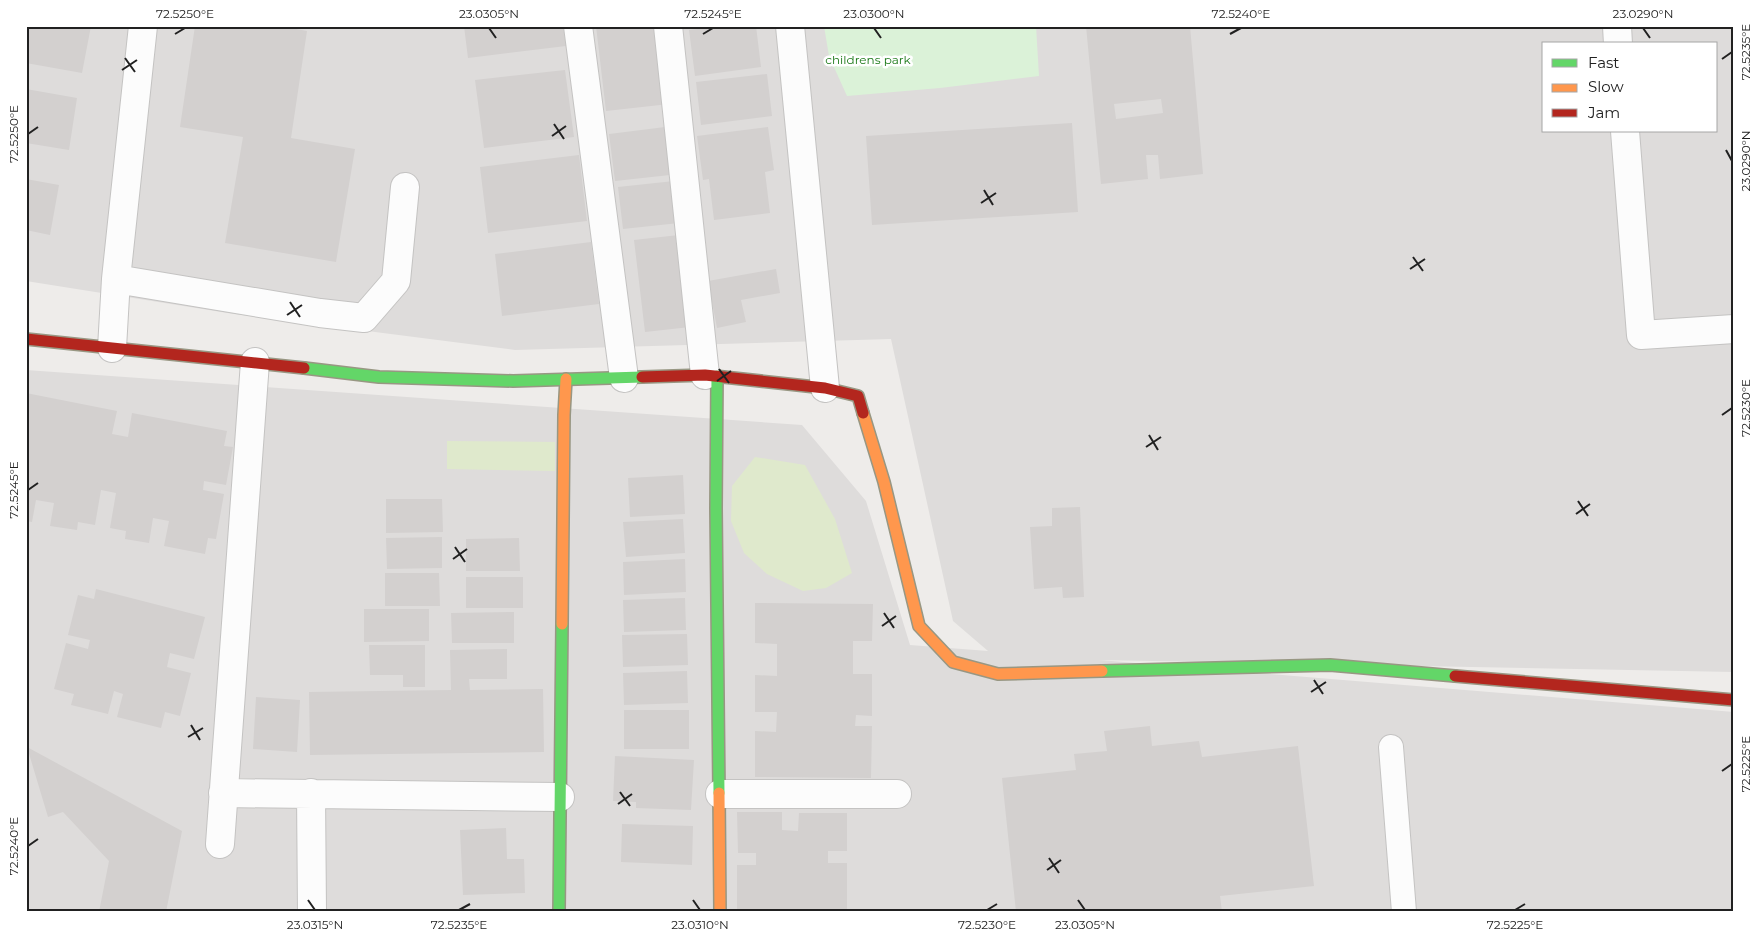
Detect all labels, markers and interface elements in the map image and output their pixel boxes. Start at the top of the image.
text: 72.5250°E [156,6,214,21]
text: 23.0305°N [459,6,519,21]
text: 72.5245°E [684,6,742,21]
text: 23.0300°N [843,6,905,21]
text: 72.5240°E [1212,6,1270,21]
text: 23.0290°N [1613,6,1673,21]
text: 72.5235°E [1738,24,1753,80]
legend [1542,42,1718,132]
park label: childrens park [825,52,912,67]
text: Fast [1588,53,1619,72]
text: Slow [1588,77,1624,96]
text: Jam [1587,103,1620,122]
text: 72.5250°E [6,105,21,163]
text: 23.0290°N [1738,131,1753,191]
text: 72.5230°E [1738,379,1753,437]
text: 72.5245°E [6,461,21,519]
text: 72.5225°E [1738,736,1753,792]
text: 72.5240°E [6,817,21,875]
text: 23.0315°N [287,917,343,932]
text: 72.5235°E [431,917,487,932]
text: 23.0310°N [671,917,729,932]
text: 72.5230°E [958,917,1016,932]
text: 23.0305°N [1055,917,1115,932]
text: 72.5225°E [1487,917,1543,932]

